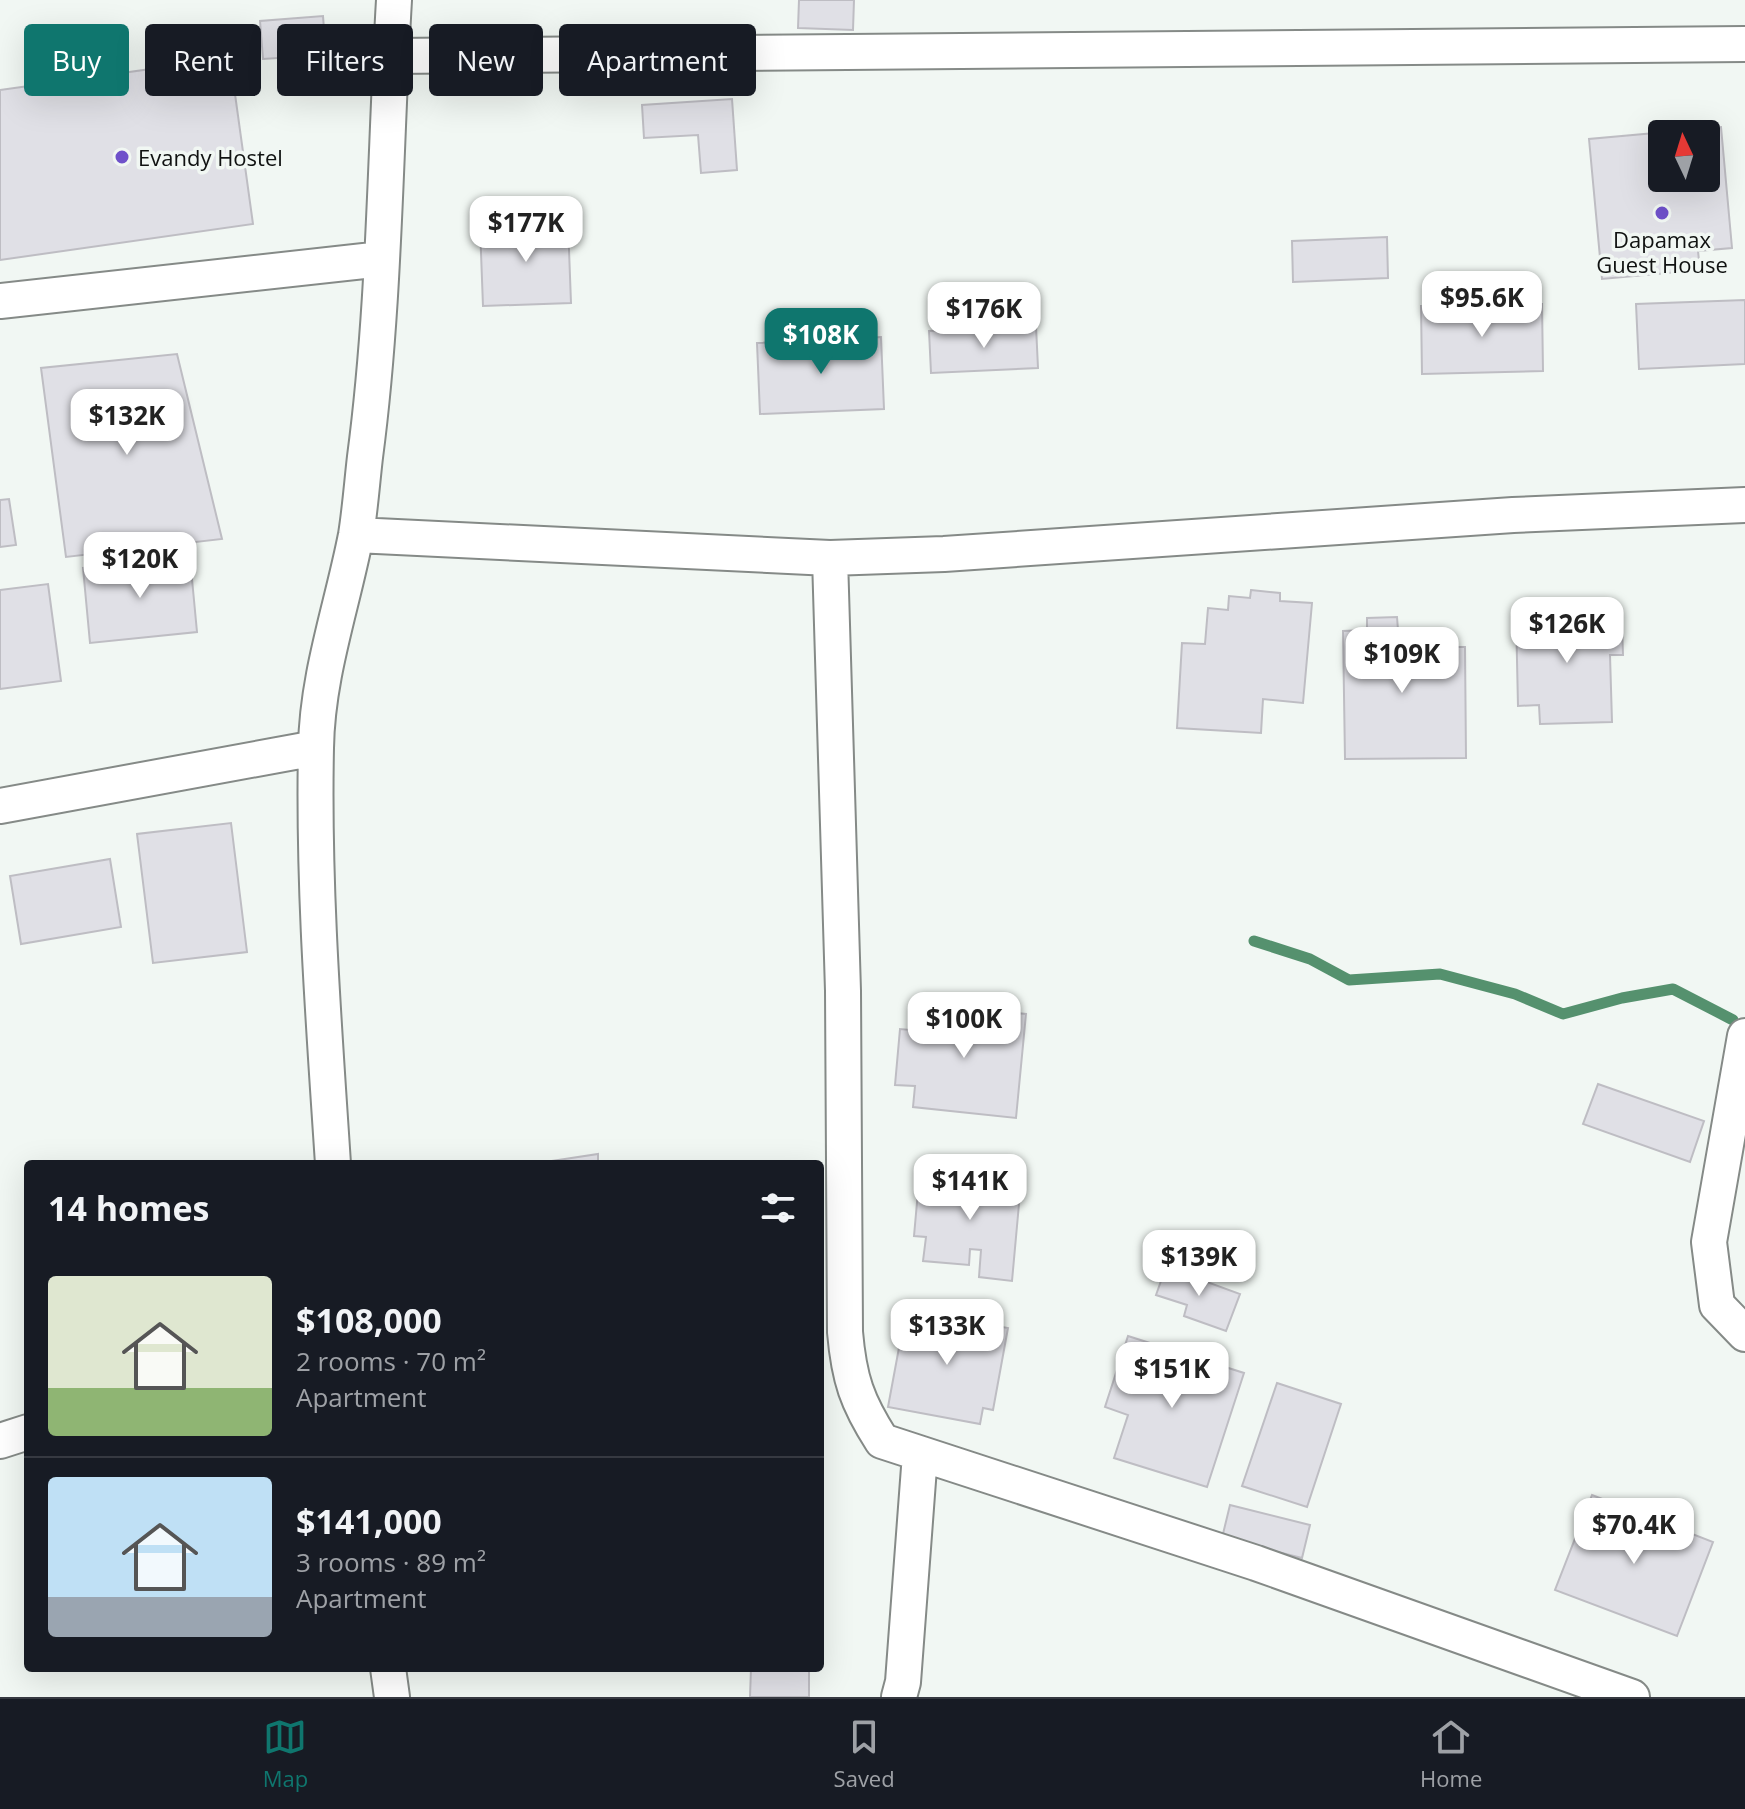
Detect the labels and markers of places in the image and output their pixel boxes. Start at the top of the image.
place label: Evandy Hostel [138,142,283,172]
marker: Evandy Hostel [113,148,131,166]
pin: $177K [470,196,582,264]
marker: Dapamax Guest House [1653,204,1671,222]
place label: Dapamax Guest House [1596,224,1728,279]
pin: $95.6K [1417,271,1547,339]
pin: $176K [928,282,1040,350]
pin: $108K [765,308,877,376]
pin: $132K [71,389,183,457]
pin: $120K [84,532,196,600]
pin: $126K [1511,597,1623,665]
pin: $109K [1346,627,1458,695]
pin: $100K [908,992,1020,1060]
pin: $141K [914,1154,1026,1222]
pin: $139K [1143,1230,1255,1298]
pin: $133K [891,1299,1003,1367]
pin: $151K [1116,1342,1228,1410]
pin: $70.4K [1569,1498,1699,1566]

